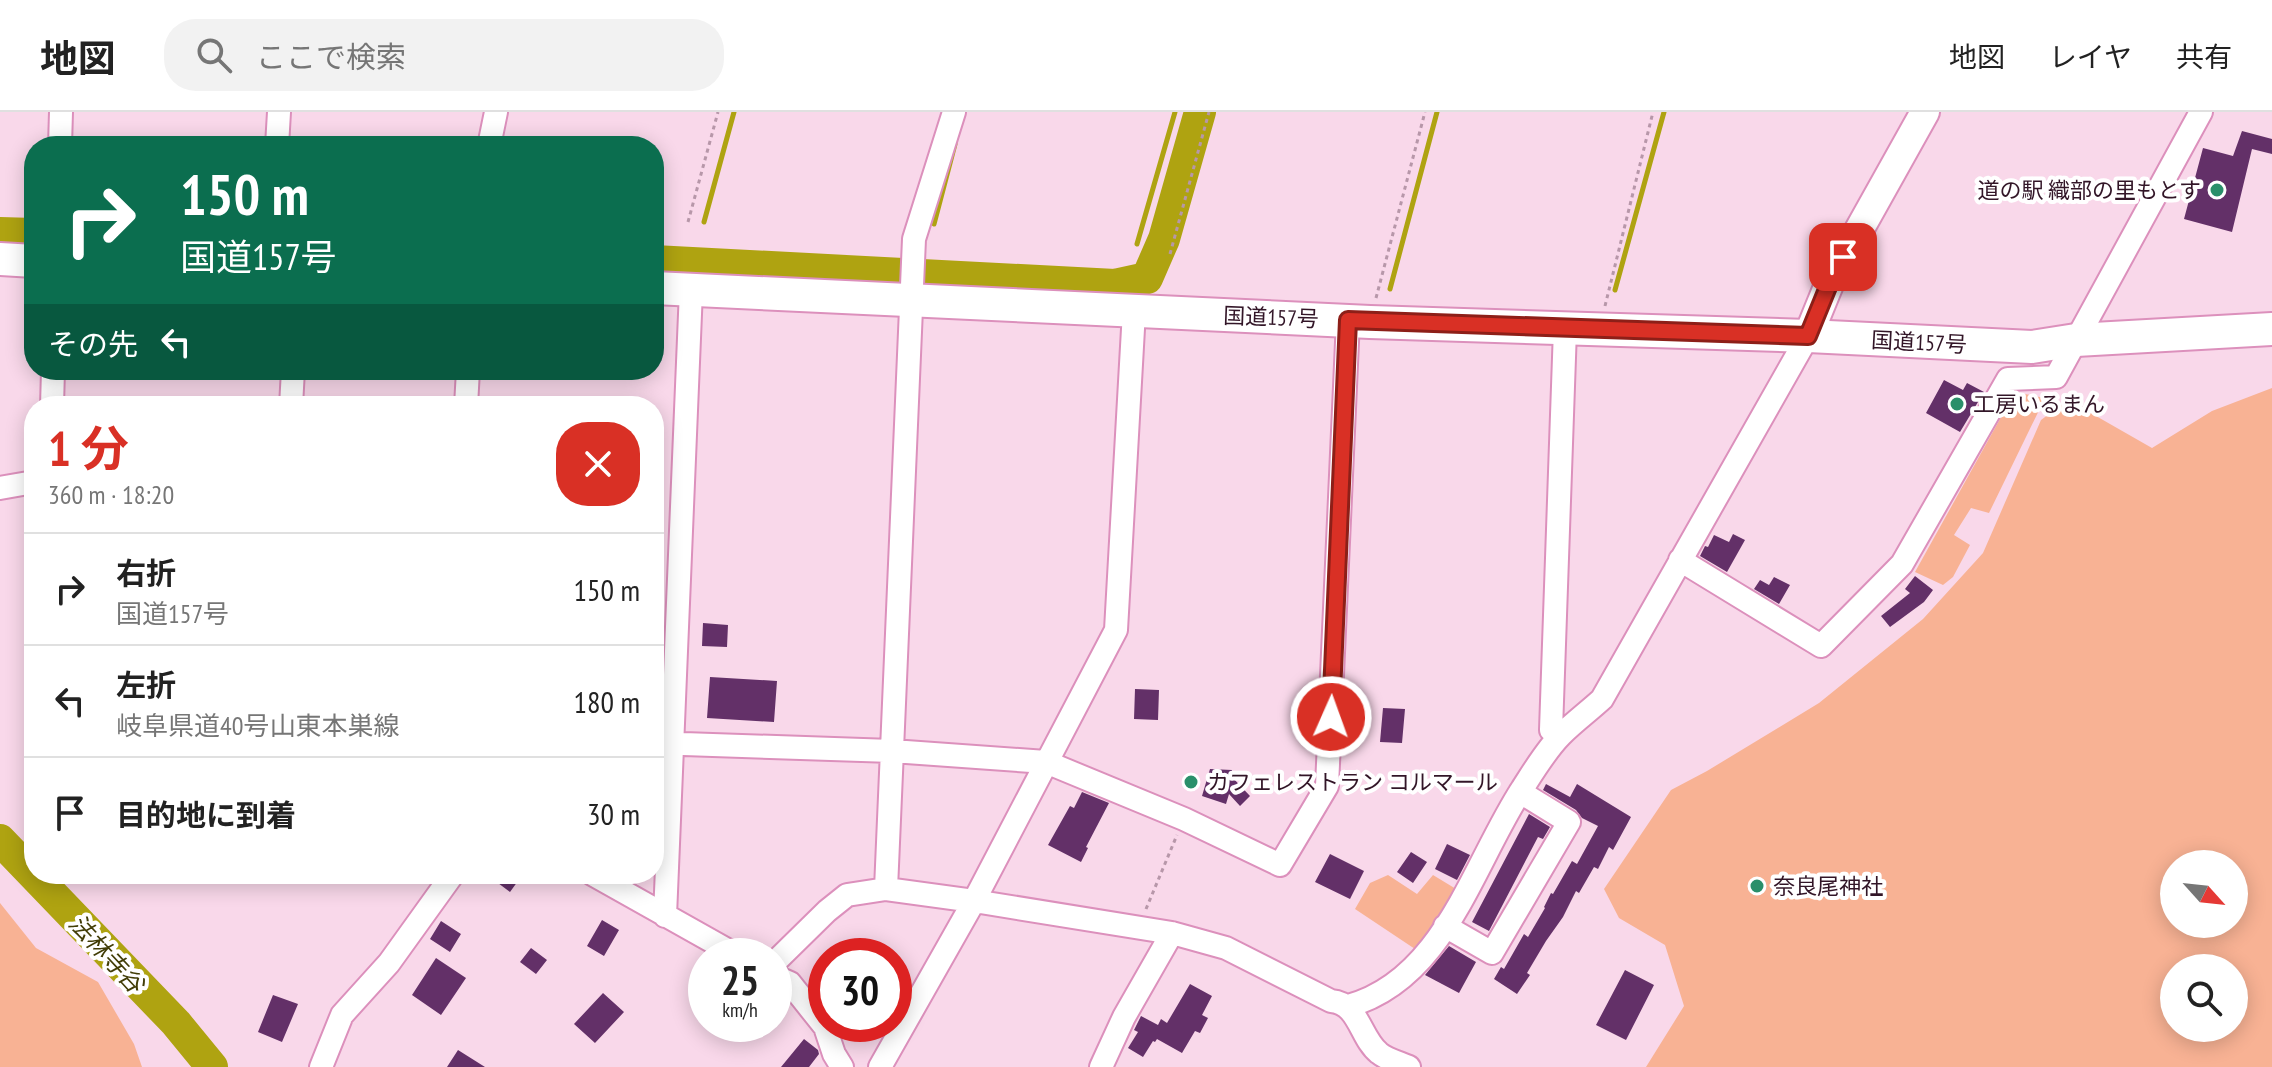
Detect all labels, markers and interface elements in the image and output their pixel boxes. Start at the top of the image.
search box [164,19,724,91]
text: 地図 [40,33,116,82]
icon: search [192,33,236,77]
text: ここで検索 [256,37,406,76]
text: 地図 [1949,38,2005,75]
text: レイヤ [2049,38,2132,75]
text: 共有 [2176,38,2232,75]
text: 150 m [180,158,309,230]
icon: right [48,168,152,272]
place label: 道の駅 織部の里もとす [1977,176,2201,204]
marker: 道の駅 織部の里もとす [2208,181,2226,199]
pin [1809,223,1877,291]
text: 国道157号 [180,233,337,280]
icon: arrive [1821,235,1865,279]
street label: 国道157号 [1223,301,1319,333]
icon: left [154,320,198,364]
text: その先 [48,324,138,363]
street label: 国道157号 [1870,326,1968,358]
place label: 工房いるまん [1973,390,2105,418]
marker: 工房いるまん [1948,395,1966,413]
text: 1 分 [48,417,129,479]
button: close [556,422,640,506]
text: 360 m · 18:20 [48,478,174,511]
text: 右折 [116,553,176,592]
icon: right [48,567,92,611]
text: 150 m [574,570,640,609]
text: 国道157号 [116,597,229,630]
text: 左折 [116,665,176,704]
position arrow [1289,675,1373,759]
icon: left [48,679,92,723]
text: 180 m [574,682,640,721]
text: 岐阜県道40号山東本巣線 [116,709,399,742]
place label: カフェレストラン コルマール [1207,768,1498,796]
marker: カフェレストラン コルマール [1182,773,1200,791]
icon: arrive [48,791,92,835]
text: 30 m [587,794,640,833]
text: 目的地に到着 [116,795,296,834]
north arrow [2160,850,2248,938]
map controls [2160,850,2248,1042]
place label: 奈良尾神社 [1773,872,1883,900]
marker: 奈良尾神社 [1748,877,1766,895]
water label: 法林寺谷 [62,908,152,1001]
speed limit sign: 30 [808,938,912,1042]
text: 25 [721,954,759,1006]
button: search [2160,954,2248,1042]
text: km/h [722,997,758,1023]

